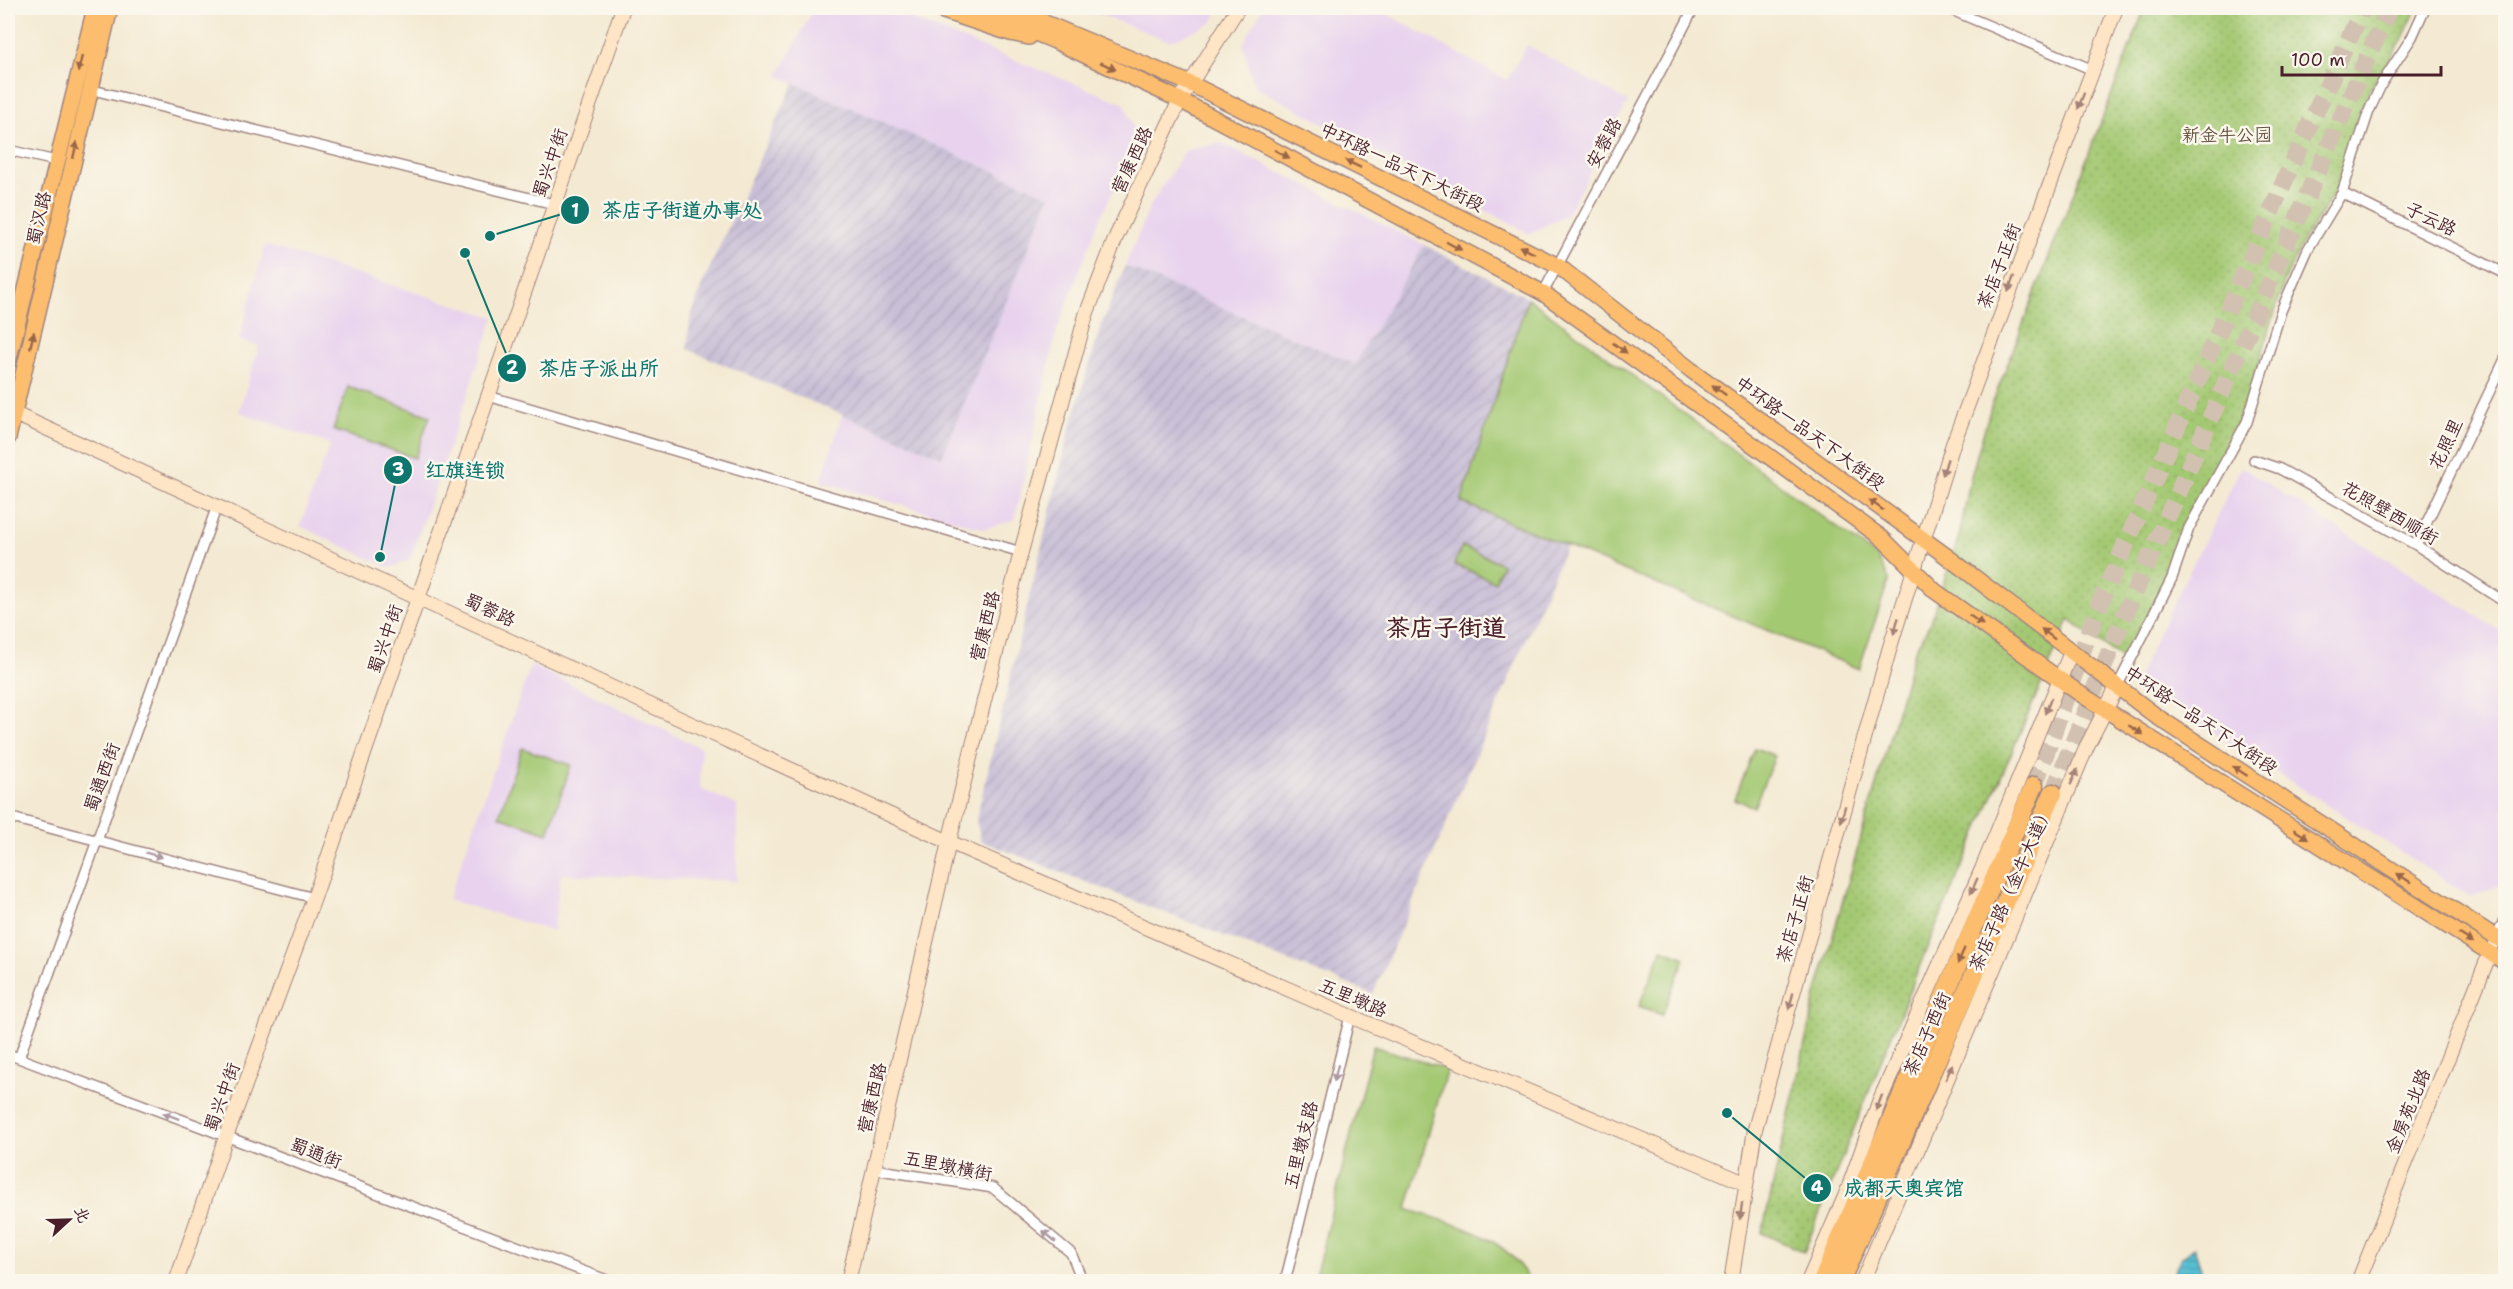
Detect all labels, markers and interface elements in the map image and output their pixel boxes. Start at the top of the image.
scale bar [2282,39,2441,77]
text: 100 m [2291,48,2345,72]
one-way arrow [75,55,85,73]
one-way arrow [1100,61,1118,71]
one-way arrow [2075,93,2085,111]
street label: 安蓉路 [1581,114,1627,172]
street label: 中环路一品天下大街段 [1316,117,1488,217]
street label: 营康西路 [1106,122,1158,198]
park label: 新金牛公园 [2182,123,2272,147]
street label: 蜀兴中街 [527,125,573,201]
one-way arrow [71,140,80,159]
one-way arrow [1274,149,1291,159]
one-way arrow [1344,159,1361,169]
street label: 蜀汉路 [21,189,57,247]
callout: 茶店子街道办事处 [560,191,774,229]
street label: 子云路 [2401,196,2461,242]
text: 茶店子街道办事处 [602,197,762,223]
text: 1 [571,199,579,223]
street label: 茶店子正街 [1972,220,2026,312]
one-way arrow [1446,241,1463,251]
one-way arrow [1519,246,1536,255]
one-way arrow [2006,275,2016,293]
one-way arrow [27,331,37,349]
one-way arrow [1611,342,1627,354]
callout: 茶店子派出所 [497,349,671,387]
text: 茶店子派出所 [539,355,659,381]
text: 2 [506,356,519,380]
street label: 中环路一品天下大街段 [1730,370,1890,496]
one-way arrow [1711,384,1726,396]
street label: 花照里 [2423,414,2469,474]
callout: 红旗连锁 [383,451,517,489]
text: 红旗连锁 [425,457,505,483]
text: 3 [392,458,404,482]
one-way arrow [1940,458,1950,476]
street label: 花照壁西顺街 [2337,476,2443,550]
one-way arrow [1868,499,1884,511]
street label: 蜀蓉路 [460,588,520,632]
street label: 营康西路 [965,588,1005,664]
street label: 蜀兴中街 [362,601,408,677]
district label: 茶店子街道 [1386,612,1506,644]
one-way arrow [1967,614,1983,626]
one-way arrow [1891,617,1901,635]
one-way arrow [2040,628,2055,640]
street label: 中环路一品天下大街段 [2120,660,2282,780]
one-way arrow [2043,697,2053,715]
one-way arrow [2128,725,2144,736]
street label: 蜀通西街 [78,739,126,815]
one-way arrow [2232,766,2249,777]
one-way arrow [2069,767,2079,785]
street label: 茶店子路（金牛大道） [1963,801,2059,975]
one-way arrow [1838,805,1847,823]
one-way arrow [2293,828,2309,839]
one-way arrow [145,850,163,860]
street label: 茶店子正街 [1771,872,1819,966]
one-way arrow [2396,873,2412,884]
one-way arrow [1969,877,1978,895]
one-way arrow [2458,932,2474,943]
one-way arrow [1956,947,1966,965]
street label: 五里墩路 [1315,973,1391,1023]
street label: 茶店子西街 [1898,988,1956,1080]
one-way arrow [1785,992,1795,1010]
street label: 蜀兴中街 [198,1059,246,1135]
street label: 营康西路 [852,1060,892,1136]
one-way arrow [1330,1064,1340,1082]
one-way arrow [1944,1064,1953,1081]
street label: 金房苑北路 [2380,1065,2436,1157]
one-way arrow [1874,1095,1884,1113]
street label: 五里墩支路 [1278,1098,1324,1192]
one-way arrow [162,1111,180,1120]
street label: 蜀通街 [286,1132,346,1174]
street label: 五里墩横街 [902,1146,994,1186]
callout: 成都天奥宾馆 [1802,1169,1976,1207]
text: 成都天奥宾馆 [1844,1175,1964,1201]
text: 4 [1811,1176,1824,1200]
north arrow [39,1190,99,1250]
one-way arrow [1737,1202,1746,1221]
text: 北 [70,1203,95,1226]
one-way arrow [1041,1229,1057,1242]

